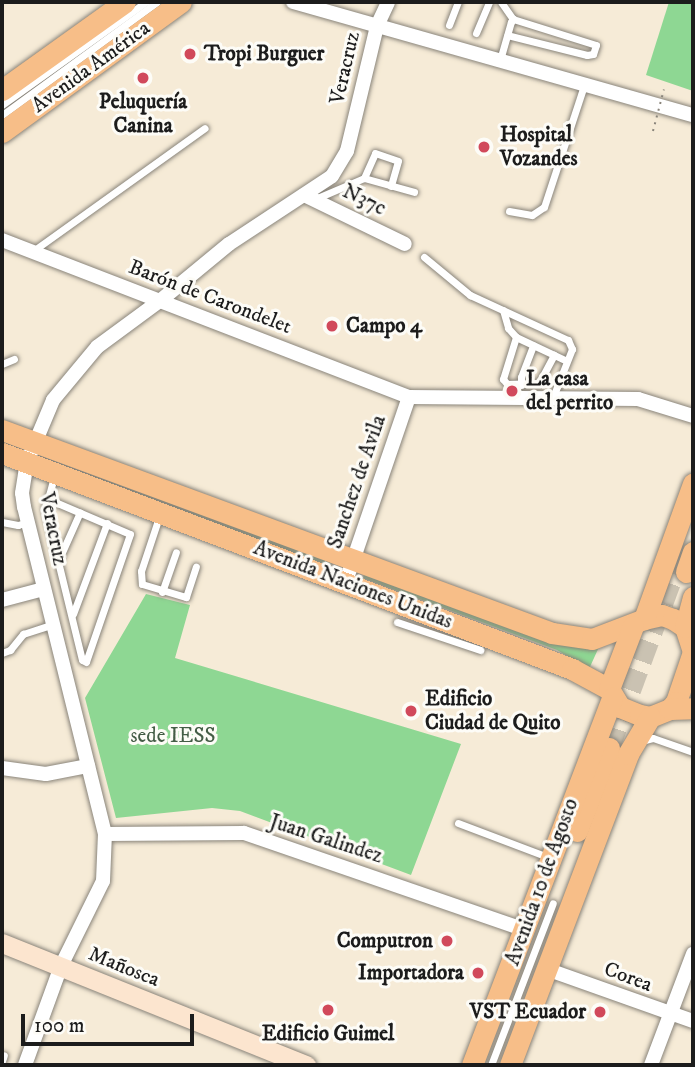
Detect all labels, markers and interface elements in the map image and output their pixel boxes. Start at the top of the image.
street label: Avenida América [27,16,155,118]
street label: Veracruz [324,29,366,107]
place label: Tropi Burguer [204,41,324,67]
marker: Tropi Burguer [182,46,198,62]
marker: Peluquería Canina [135,70,151,86]
place label: Peluquería Canina [99,89,187,139]
place label: Hospital Vozandes [500,122,577,172]
marker: Hospital Vozandes [474,137,494,157]
street label: N37c [338,179,390,221]
street label: Barón de Carondelet [125,254,295,340]
place label: Campo 4 [346,313,422,339]
marker: Campo 4 [324,318,340,334]
place label: La casa del perrito [526,366,613,416]
marker: La casa del perrito [504,383,520,399]
street label: Sanchez de Avila [322,412,392,552]
street label: Veracruz [34,490,72,568]
street label: Avenida Naciones Unidas [250,535,456,635]
place label: Edificio Ciudad de Quito [425,686,560,736]
marker: Edificio Ciudad de Quito [403,703,419,719]
park label: sede IESS [131,723,215,749]
street label: Avenida 10 de Agosto [500,795,584,969]
street label: Juan Galindez [266,809,386,869]
place label: Computron [337,928,433,954]
marker: Computron [439,933,455,949]
street label: Mañosca [85,941,163,993]
street label: Corea [600,956,656,998]
place label: Importadora [358,960,464,986]
marker: Importadora [470,965,486,981]
place label: VST Ecuador [470,999,586,1025]
scale bar [24,1000,198,1044]
marker: Edificio Guimel [320,1002,336,1018]
marker: VST Ecuador [592,1004,608,1020]
text: 100 m [34,1013,85,1039]
place label: Edificio Guimel [262,1021,394,1047]

